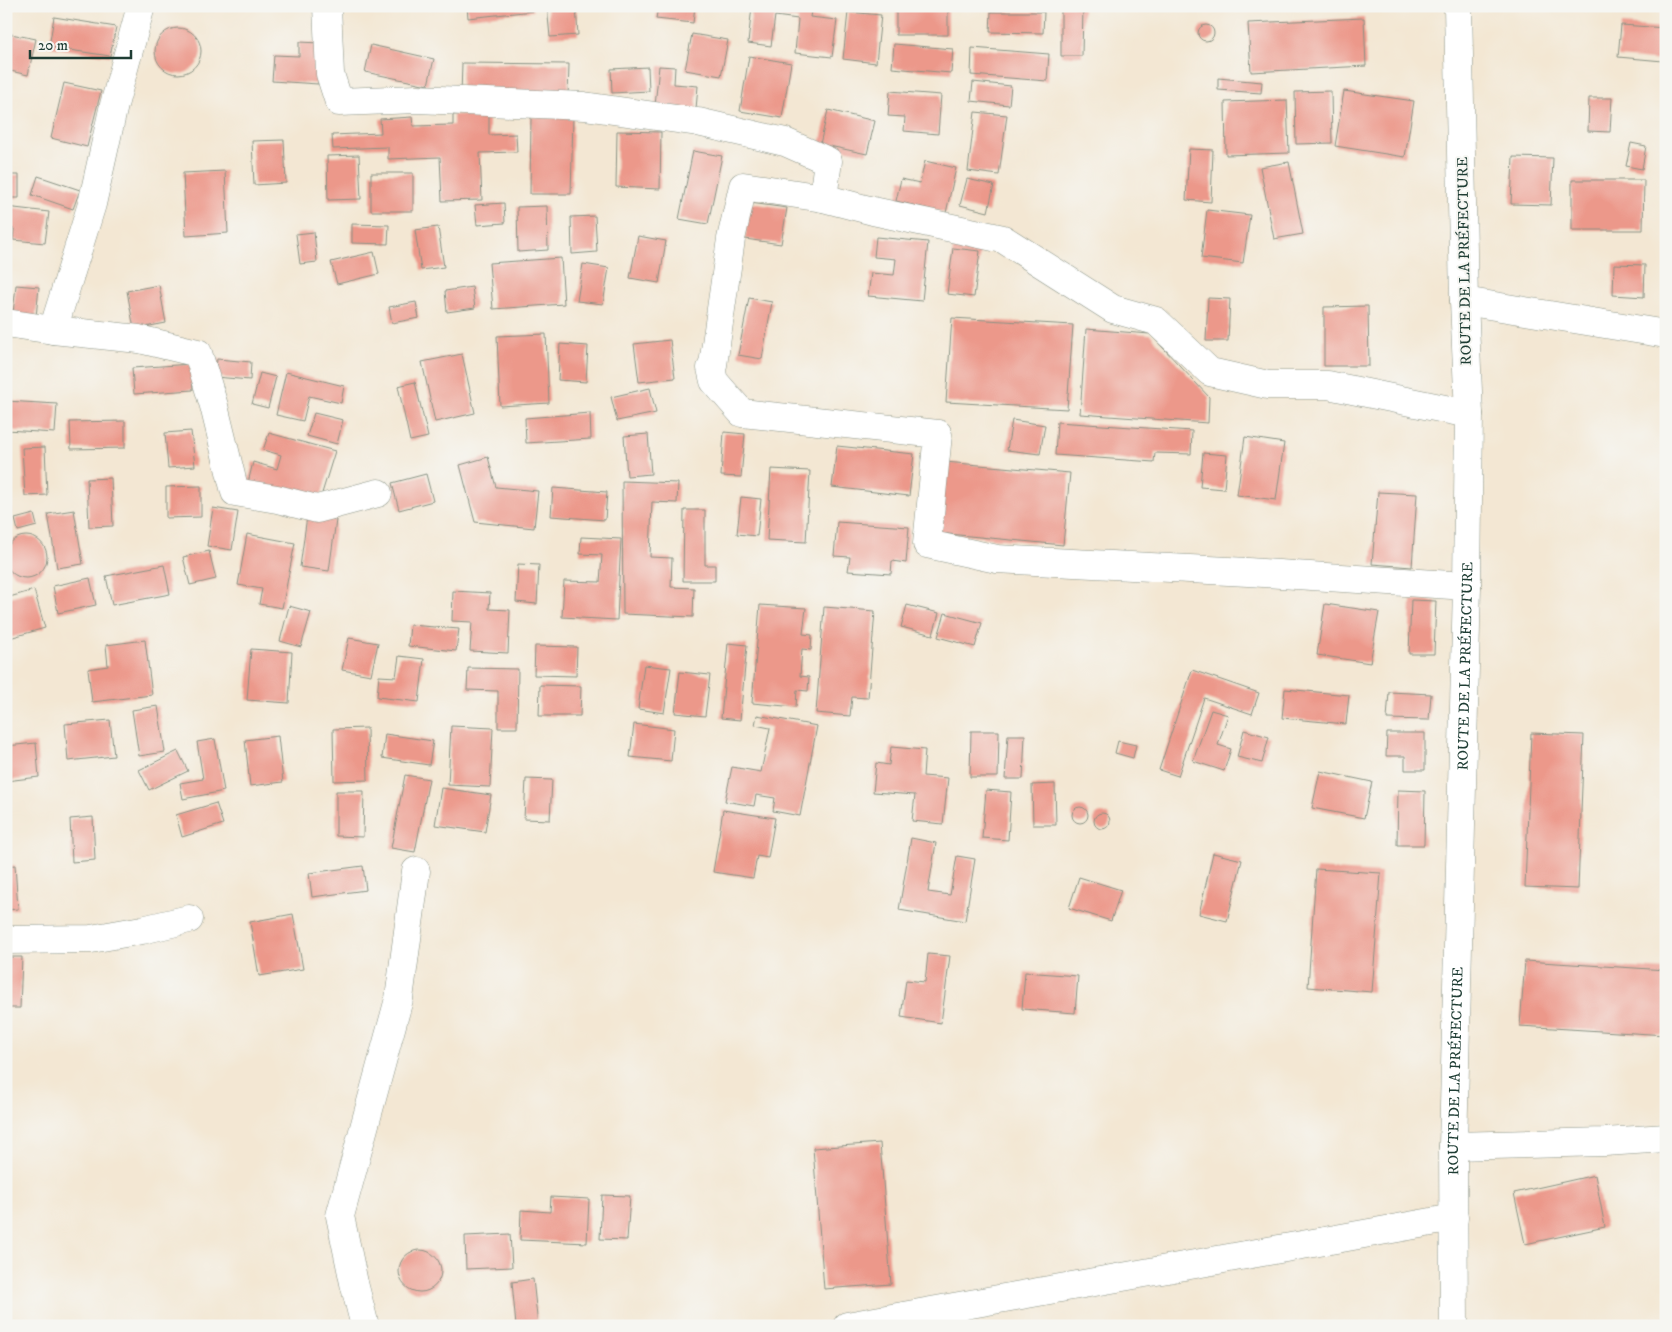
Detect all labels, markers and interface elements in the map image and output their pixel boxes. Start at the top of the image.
scale bar [30,28,131,60]
text: 20 m [38,36,68,55]
street label: ROUTE DE LA PRÉFECTURE [1453,156,1476,365]
street label: ROUTE DE LA PRÉFECTURE [1453,561,1477,771]
street label: ROUTE DE LA PRÉFECTURE [1444,966,1467,1175]

